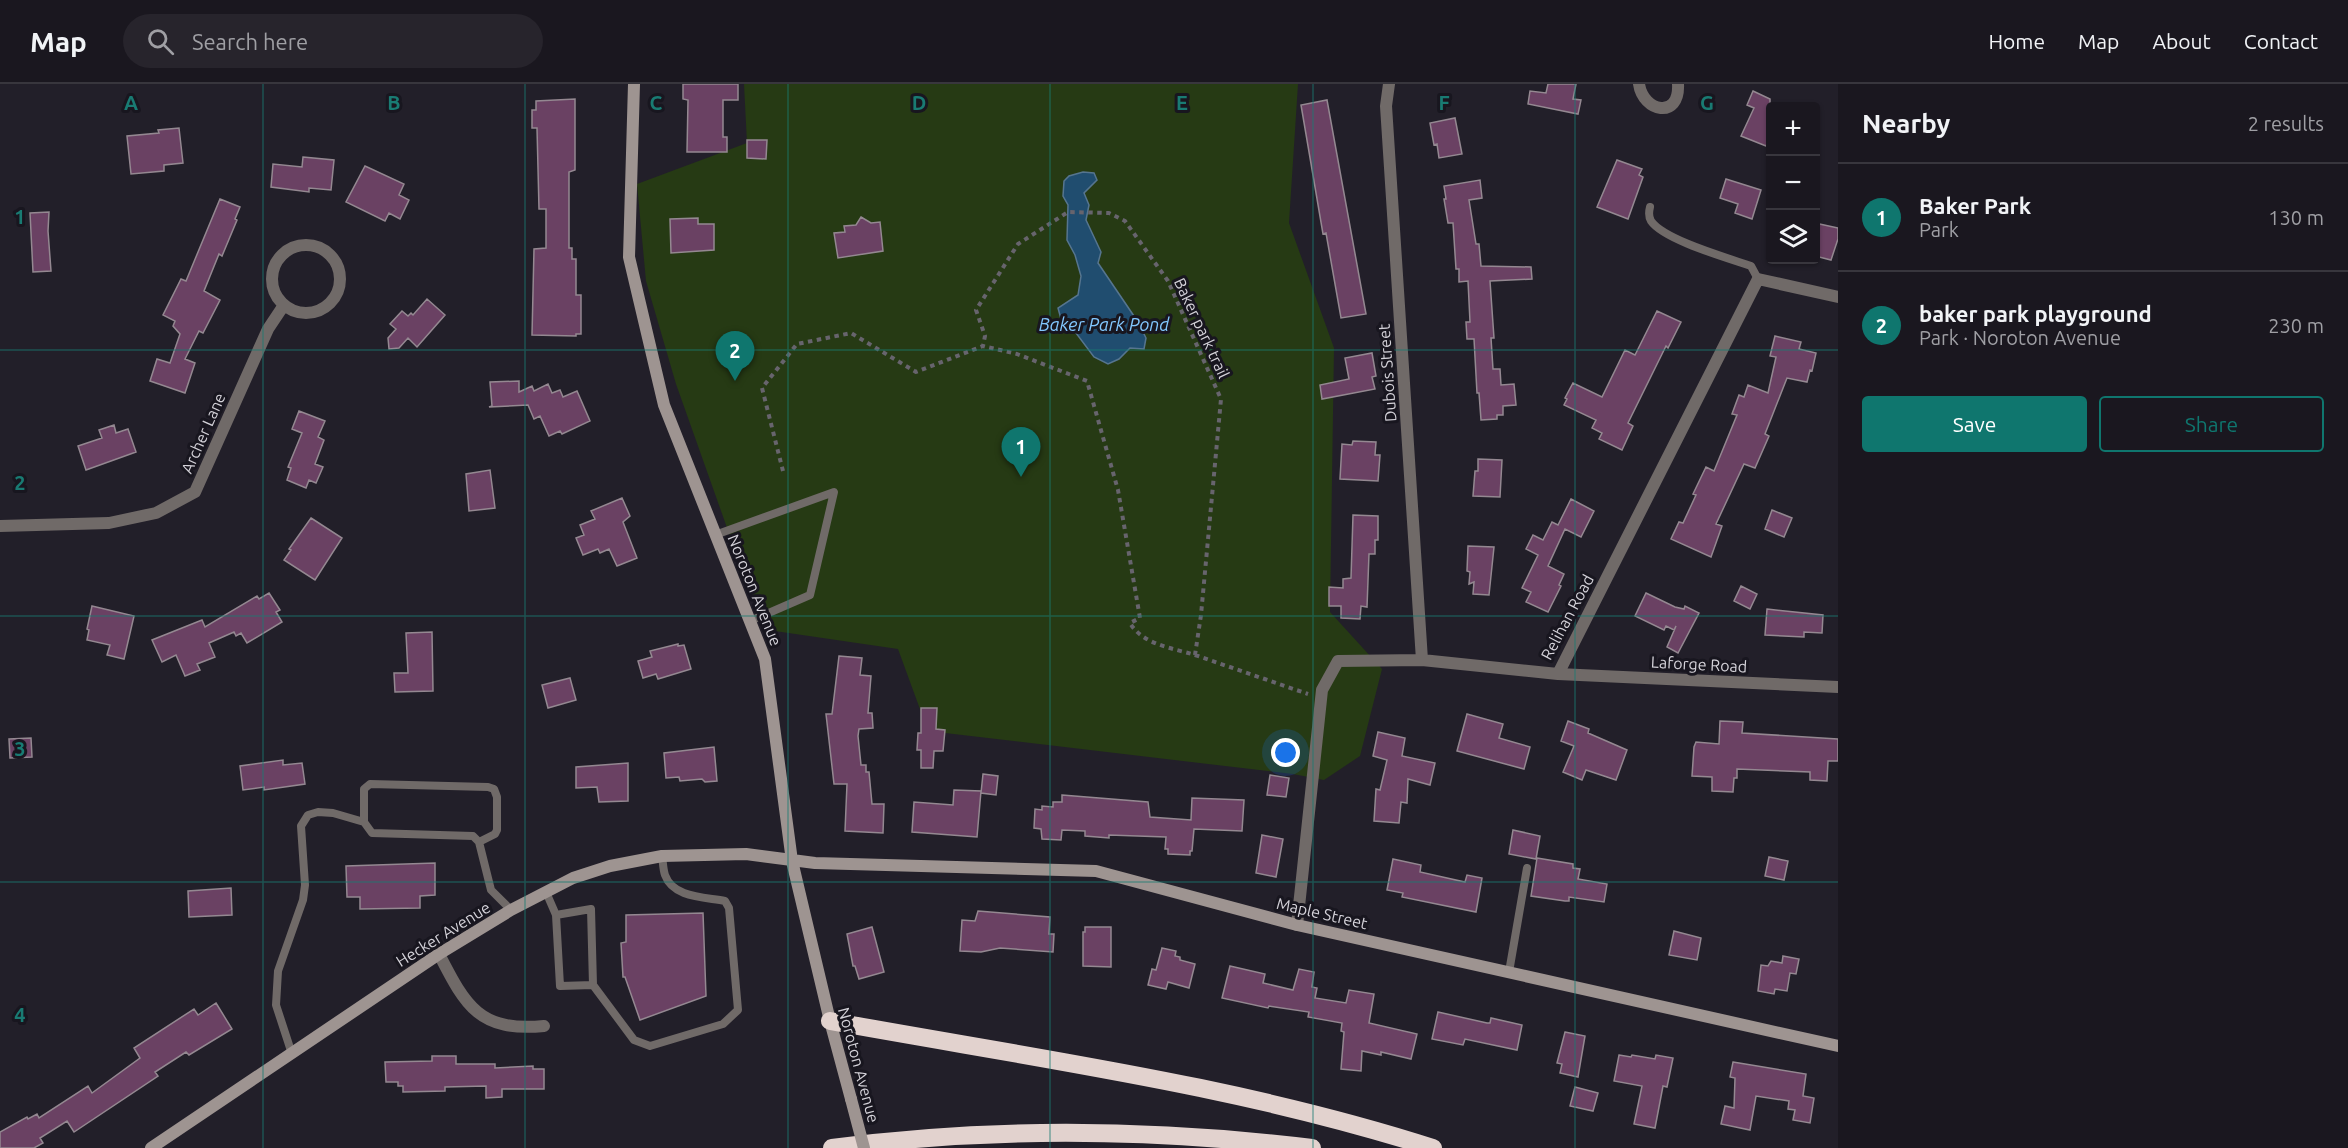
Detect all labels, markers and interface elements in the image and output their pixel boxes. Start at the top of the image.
search box [123,14,543,68]
icon: search [144,25,177,58]
text: Map [30,26,87,57]
text: Search here [192,29,308,54]
text: Home [1988,29,2045,53]
text: Map [2078,29,2119,53]
text: About [2152,29,2211,53]
text: Contact [2244,29,2318,53]
text: A [124,91,138,114]
text: B [387,91,401,114]
text: C [650,91,663,114]
text: D [912,91,926,114]
text: E [1176,91,1188,114]
text: F [1438,91,1450,114]
text: G [1700,91,1714,114]
map controls [1766,102,1820,264]
button: + [1766,102,1820,156]
text: Nearby [1862,109,1950,138]
text: 2 results [2248,112,2324,135]
button: − [1766,156,1820,210]
text: Baker Park [1919,193,2031,218]
text: 1 [14,205,26,228]
text: 1 [1876,206,1887,229]
text: 130 m [2268,206,2324,229]
button: layers [1766,210,1820,264]
text: Park [1919,218,1959,241]
street label: Baker park trail [1171,275,1233,381]
text: baker park playground [1919,301,2152,326]
water label: Baker Park Pond [1039,314,1170,334]
text: 2 [1876,314,1887,337]
text: 230 m [2268,314,2324,337]
street label: Dubois Street [1375,323,1399,423]
text: Park · Noroton Avenue [1919,326,2121,349]
pin: 2 [716,332,754,381]
street label: Archer Lane [177,390,229,476]
button: Save [1862,396,2087,452]
button: Share [2099,396,2324,452]
pin: 1 [1002,428,1040,477]
text: 2 [14,471,26,494]
street label: Noroton Avenue [724,532,786,648]
street label: Relihan Road [1537,571,1597,663]
street label: Laforge Road [1650,652,1748,676]
text: 3 [14,737,26,760]
your location [1271,738,1300,767]
street label: Maple Street [1275,894,1370,932]
street label: Hecker Avenue [393,898,493,970]
text: 4 [14,1003,26,1026]
street label: Noroton Avenue [835,1005,883,1125]

